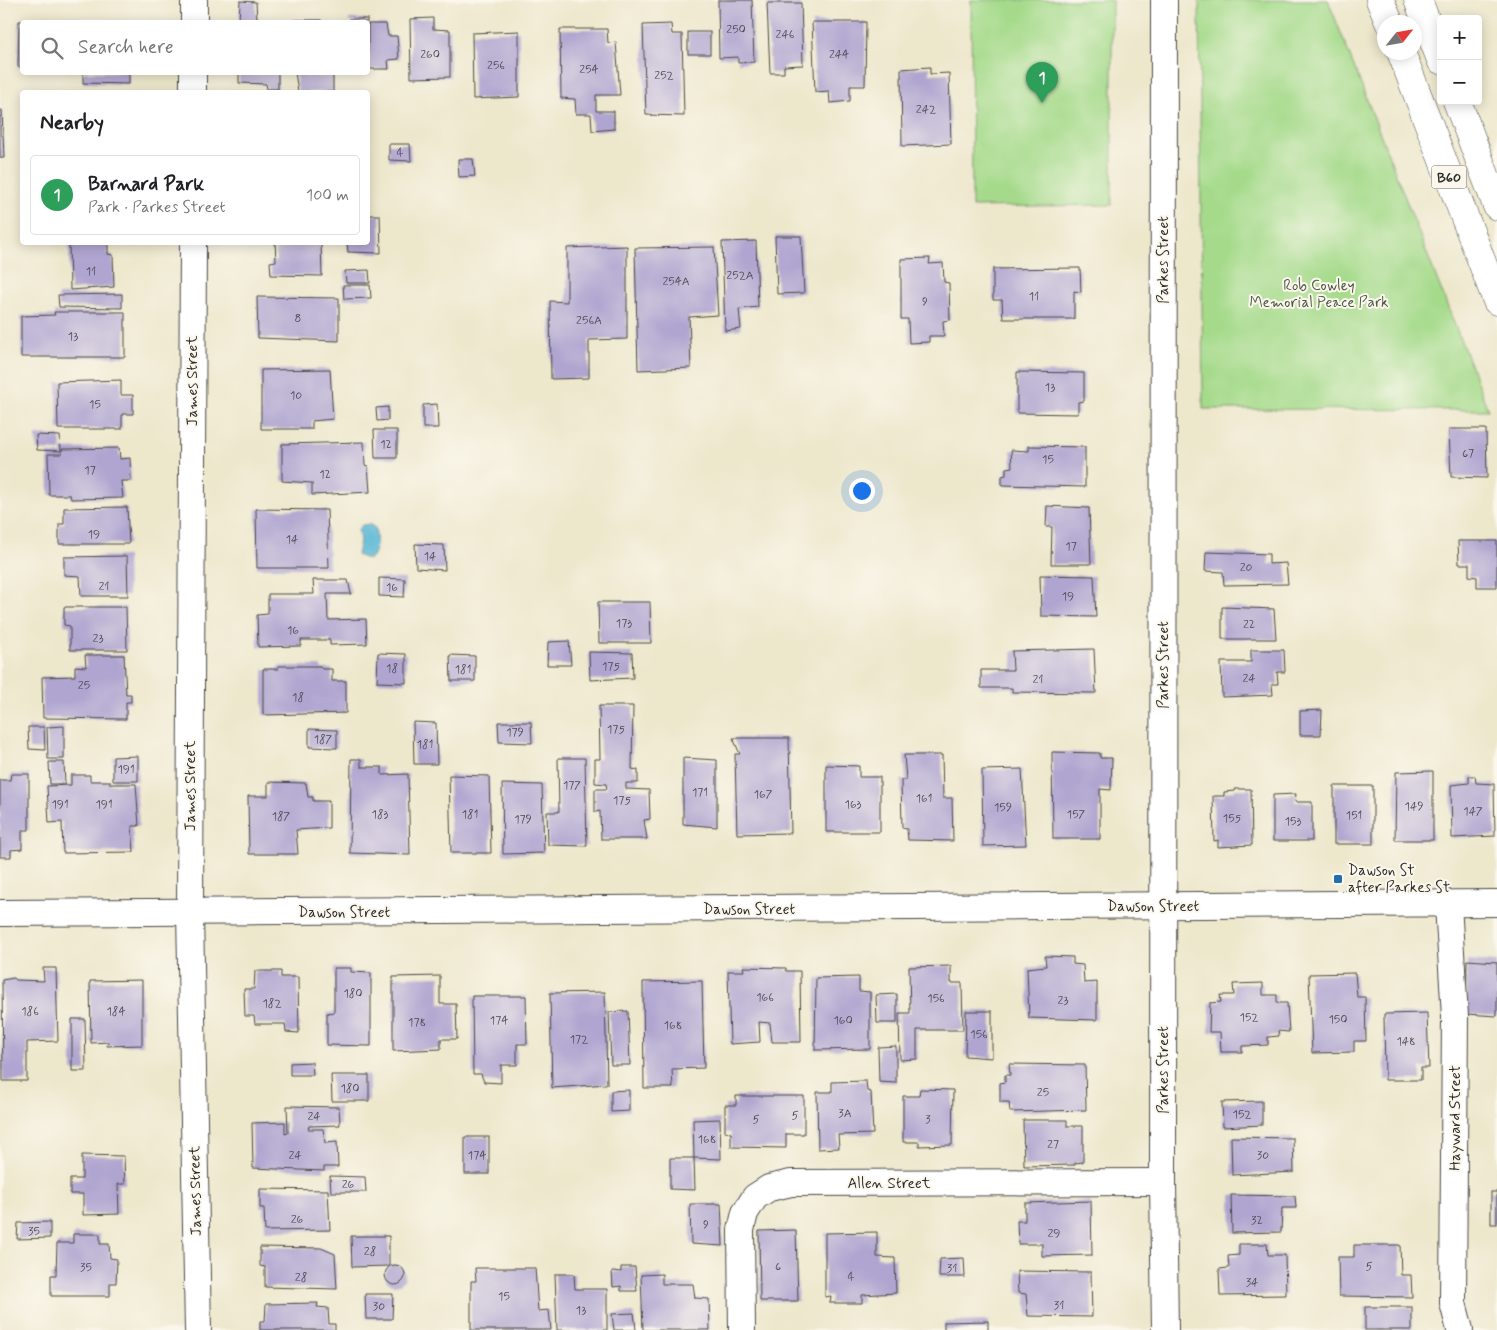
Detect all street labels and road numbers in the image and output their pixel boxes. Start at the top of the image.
road number: B60 [1432,166,1466,188]
street label: Parkes Street [1154,216,1174,304]
street label: James Street [183,336,203,426]
street label: Parkes Street [1154,621,1174,709]
street label: James Street [181,741,201,831]
street label: Dawson Street [1107,897,1199,917]
street label: Dawson Street [703,900,795,920]
street label: Dawson Street [298,903,390,923]
street label: Parkes Street [1154,1026,1174,1114]
street label: Hayward Street [1446,1065,1466,1171]
street label: James Street [185,1145,207,1236]
street label: Allen Street [847,1174,931,1194]

